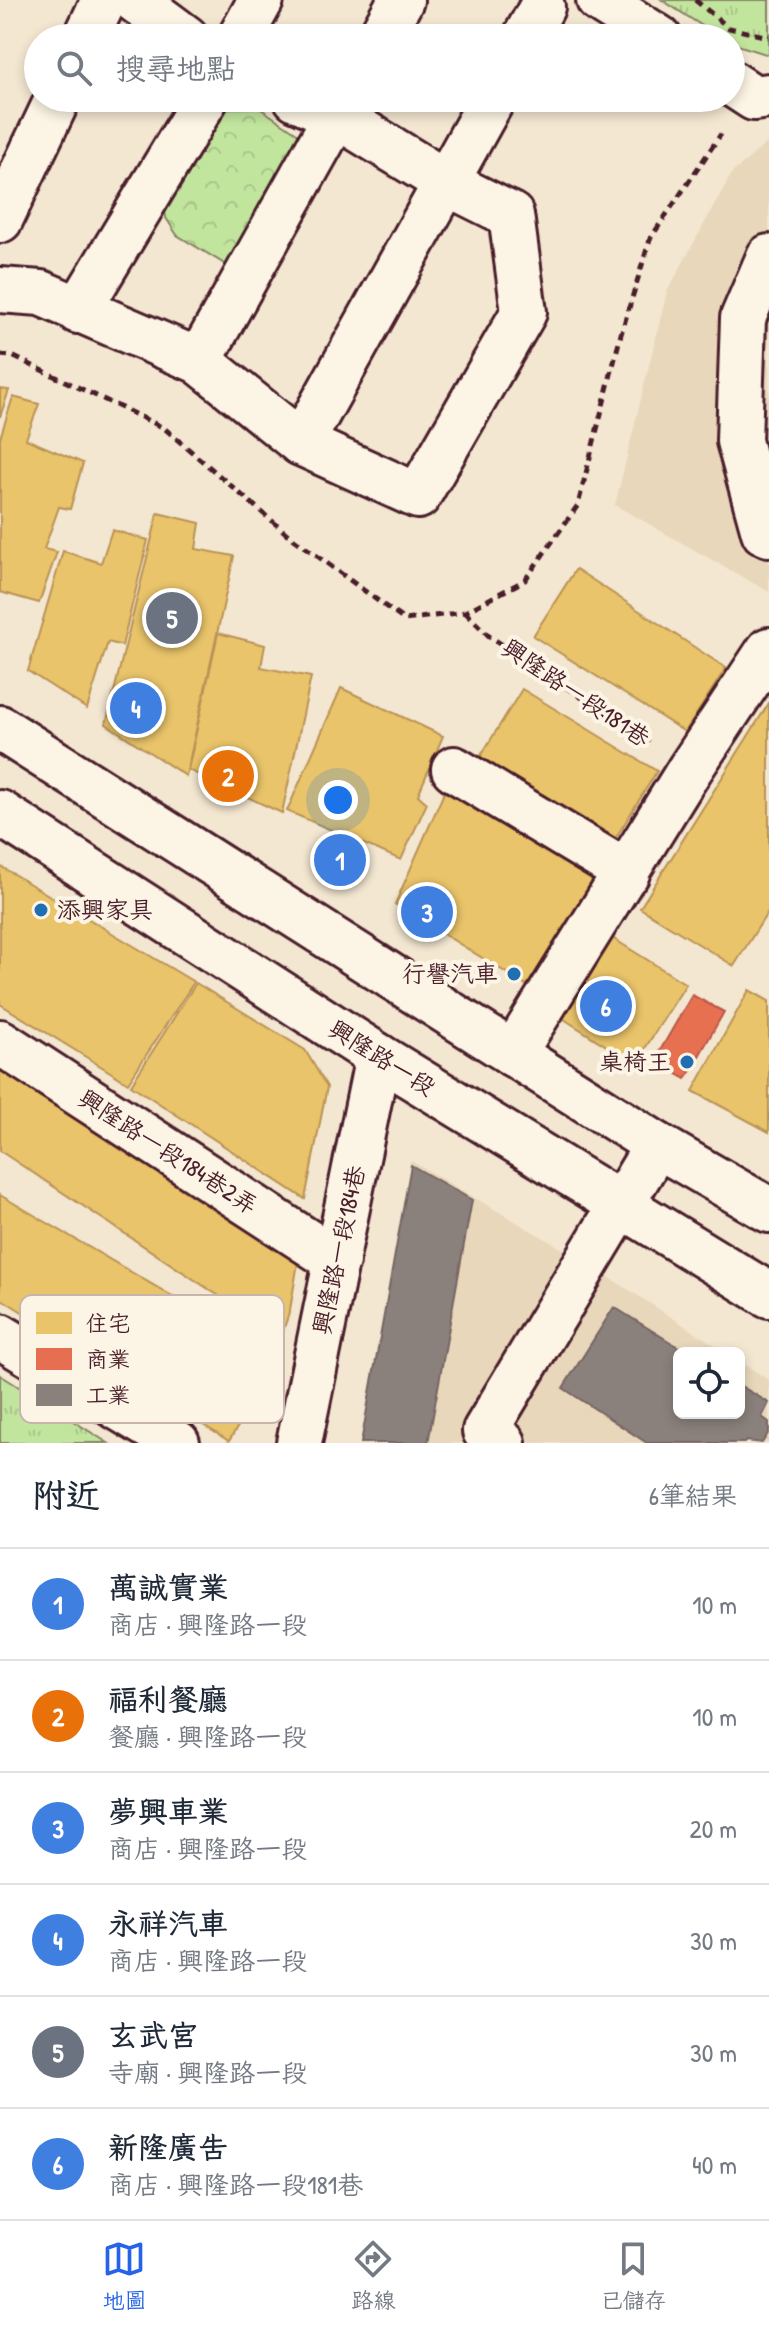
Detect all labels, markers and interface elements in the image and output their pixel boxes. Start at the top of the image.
search box [24,24,745,112]
icon: search [52,46,96,90]
text: 搜尋地點 [116,48,236,88]
pin: 5 [146,588,198,648]
street label: 興隆路一段181巷 [496,631,657,753]
pin: 4 [110,678,162,738]
pin: 2 [202,746,254,806]
your location [318,780,358,820]
pin: 1 [314,830,366,890]
pin: 3 [401,882,453,942]
place label: 添興家具 [57,893,153,925]
marker: 添興家具 [32,901,50,919]
place label: 行譽汽車 [402,957,498,989]
marker: 行譽汽車 [505,965,523,983]
pin: 6 [580,976,632,1036]
street label: 興隆路一段 [323,1012,442,1103]
place label: 桌椅王 [599,1045,671,1077]
marker: 桌椅王 [678,1053,696,1071]
street label: 興隆路一段184巷2弄 [73,1081,264,1221]
street label: 興隆路一段184巷 [304,1162,372,1337]
legend [20,1295,284,1423]
text: 住宅 [86,1308,130,1338]
text: 商業 [86,1344,130,1374]
map controls [673,1347,745,1419]
button: locate [673,1347,745,1419]
text: 工業 [86,1380,130,1410]
text: 附近 [32,1472,100,1518]
text: 6筆結果 [649,1478,737,1513]
text: 萬誠實業 [108,1567,228,1607]
text: 1 [53,1587,63,1622]
text: 10 m [692,1587,737,1622]
text: 商店 · 興隆路一段 [108,1607,307,1642]
text: 福利餐廳 [108,1679,228,1719]
text: 2 [52,1699,64,1734]
text: 10 m [692,1699,737,1734]
text: 餐廳 · 興隆路一段 [108,1719,307,1754]
text: 夢興車業 [108,1791,228,1831]
text: 3 [52,1811,64,1846]
text: 20 m [690,1811,737,1846]
text: 商店 · 興隆路一段 [108,1831,307,1866]
text: 永祥汽車 [108,1903,228,1943]
text: 4 [53,1923,63,1958]
text: 30 m [690,1923,737,1958]
text: 商店 · 興隆路一段 [108,1943,307,1978]
text: 玄武宮 [108,2015,198,2055]
text: 5 [53,2035,64,2070]
text: 30 m [690,2035,737,2070]
text: 寺廟 · 興隆路一段 [108,2055,307,2090]
text: 新隆廣告 [108,2127,228,2167]
text: 6 [53,2147,63,2182]
text: 40 m [692,2147,737,2182]
text: 商店 · 興隆路一段181巷 [108,2167,363,2202]
tab: 地圖 [102,2237,147,2315]
tab: 路線 [351,2237,396,2315]
tab: 已儲存 [600,2237,667,2315]

